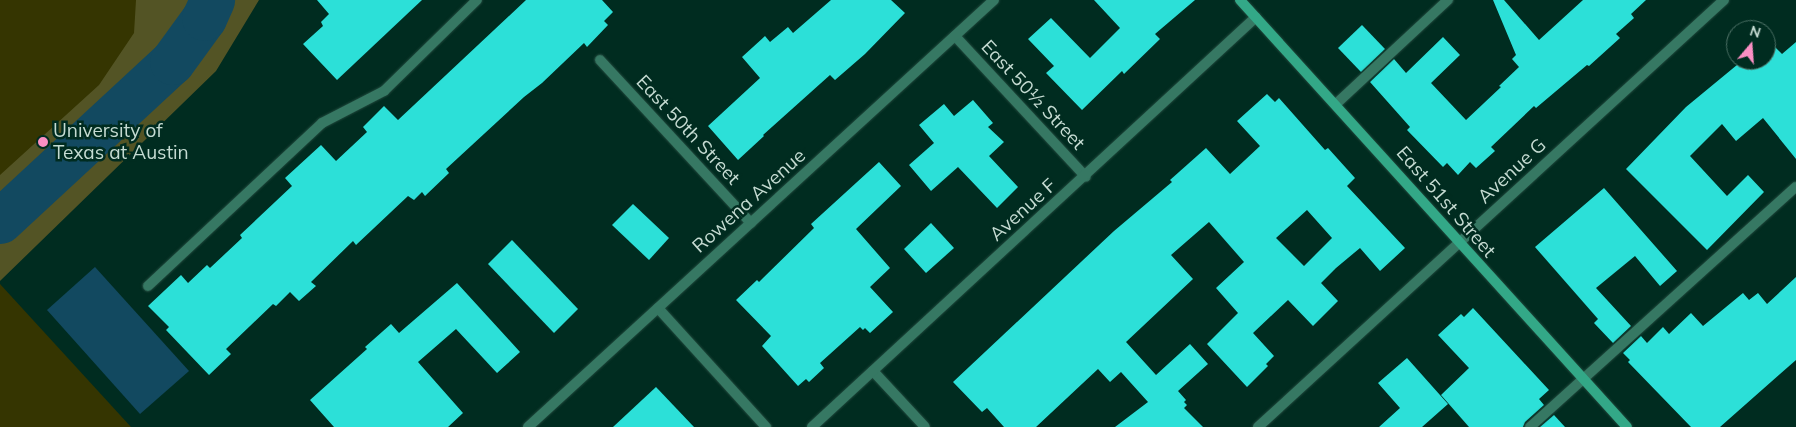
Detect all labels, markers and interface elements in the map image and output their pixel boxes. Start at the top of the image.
north arrow [1726,20,1776,70]
text: N [1748,21,1763,42]
street label: East 50½ Street [976,35,1090,155]
street label: East 50th Street [631,71,745,189]
place label: University of Texas at Austin [53,120,189,164]
street label: Avenue G [1473,134,1551,208]
marker: University of Texas at Austin [37,136,49,148]
street label: East 51st Street [1392,142,1500,262]
street label: Rowena Avenue [688,144,810,258]
street label: Avenue F [985,174,1061,246]

